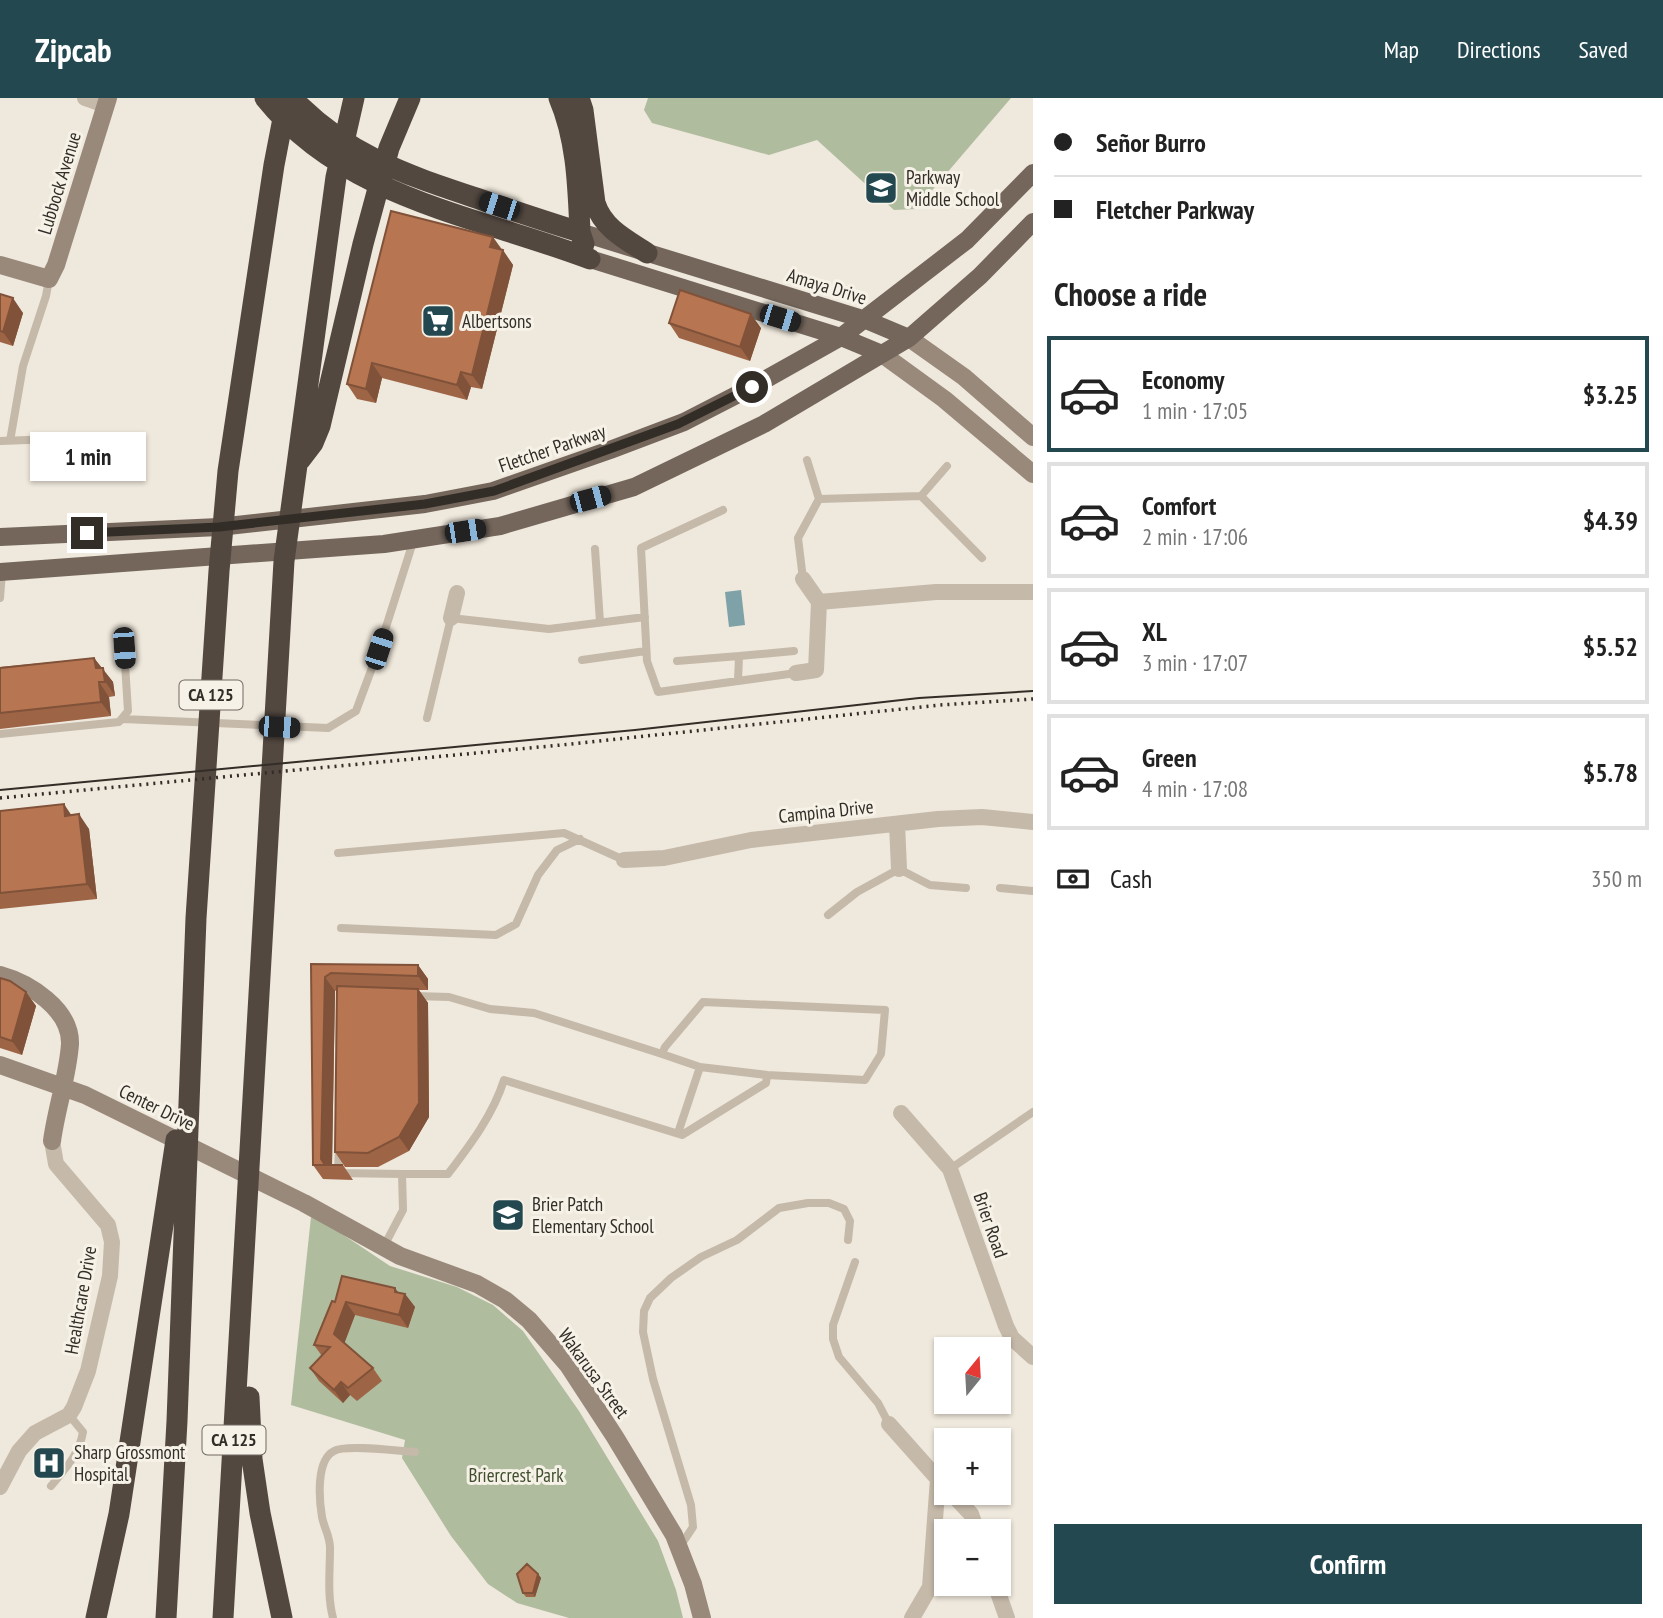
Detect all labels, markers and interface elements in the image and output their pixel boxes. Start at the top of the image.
text: Zipcab [35,28,112,71]
text: Map [1384,34,1419,65]
text: Directions [1457,34,1541,65]
text: Saved [1579,34,1628,65]
text: Señor Burro [1096,126,1206,159]
street label: Lubbock Avenue [32,129,86,237]
place label: Parkway Middle School [906,165,1000,211]
school or university icon: Parkway Middle School [862,169,900,207]
car [476,190,523,222]
text: Fletcher Parkway [1096,193,1254,226]
street label: Amaya Drive [784,262,870,310]
text: Choose a ride [1054,273,1207,315]
supermarket icon: Albertsons [419,302,457,340]
car [757,302,804,334]
place label: Albertsons [462,309,532,333]
icon: car [1058,363,1121,426]
text: Economy [1142,363,1224,396]
route start [736,371,768,403]
text: $3.25 [1583,378,1638,411]
text: 1 min · 17:05 [1142,396,1248,425]
street label: Fletcher Parkway [495,418,609,478]
callout: 1 min [29,432,145,480]
text: 1 min [65,442,111,471]
car [567,483,614,515]
icon: car [1058,489,1121,552]
text: Comfort [1142,489,1216,522]
text: $4.39 [1583,504,1638,537]
route end [71,517,103,549]
car [443,517,488,545]
text: 2 min · 17:06 [1142,522,1248,551]
icon: car [1058,615,1121,678]
text: XL [1142,615,1167,648]
car [113,626,136,670]
car [363,626,396,672]
text: $5.52 [1583,630,1638,663]
text: 3 min · 17:07 [1142,648,1248,677]
road number: CA 125 [180,680,242,710]
car [258,715,301,739]
icon: car [1058,741,1121,804]
text: Green [1142,741,1197,774]
text: $5.78 [1583,756,1638,789]
text: 4 min · 17:08 [1142,774,1248,803]
street label: Campina Drive [777,794,875,828]
icon: cash [1054,860,1092,898]
text: Cash [1110,862,1152,895]
text: 350 m [1591,864,1642,893]
street label: Center Drive [115,1078,199,1136]
street label: Brier Road [969,1189,1013,1261]
place label: Brier Patch Elementary School [532,1192,654,1238]
school or university icon: Brier Patch Elementary School [489,1196,527,1234]
street label: Healthcare Drive [59,1244,101,1356]
street label: Wakarusa Street [553,1323,635,1423]
north arrow [934,1337,1012,1414]
map controls [934,1337,1011,1596]
road number: CA 125 [202,1426,266,1455]
button: + [934,1428,1011,1505]
place label: Sharp Grossmont Hospital [74,1440,186,1486]
hospital icon: Sharp Grossmont Hospital [30,1444,68,1482]
park label: Briercrest Park [468,1463,564,1487]
button: − [934,1519,1011,1596]
button: Confirm [1054,1524,1642,1604]

